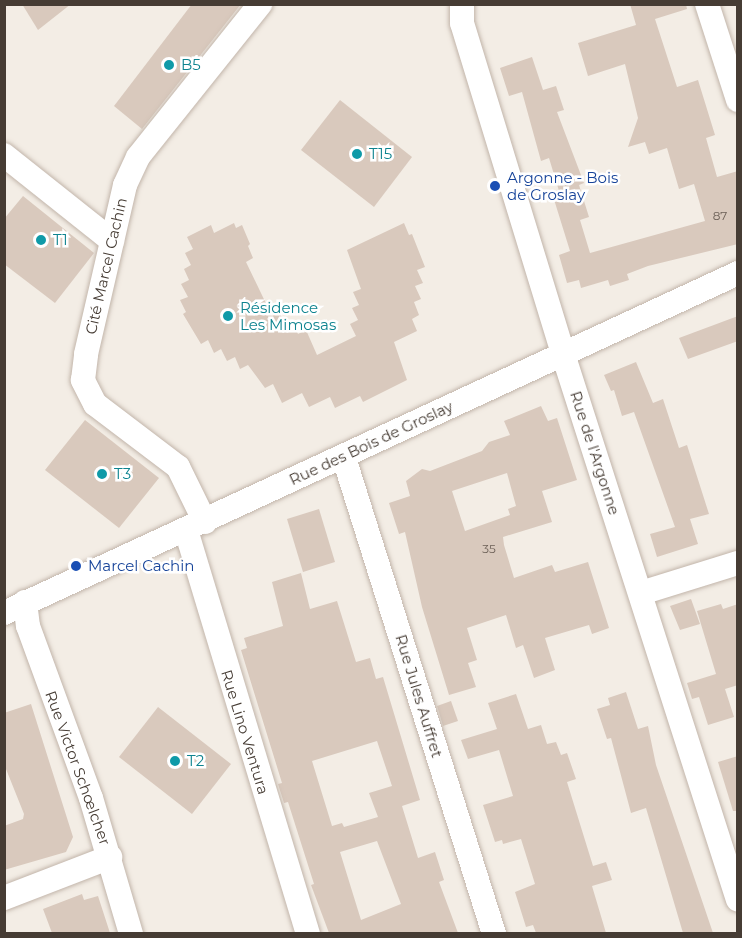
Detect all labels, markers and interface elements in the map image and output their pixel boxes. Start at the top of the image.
place label: B5 [181,56,201,74]
marker: B5 [162,58,176,72]
place label: T15 [369,145,392,163]
marker: T15 [350,147,364,161]
place label: Argonne - Bois de Groslay [507,168,618,203]
marker: Argonne - Bois de Groslay [488,179,502,193]
street label: Cité Marcel Cachin [82,196,130,336]
house number: 87 [713,209,727,223]
place label: T1 [53,231,68,249]
marker: T1 [34,233,48,247]
place label: Résidence Les Mimosas [240,298,336,333]
marker: Résidence Les Mimosas [221,309,235,323]
street label: Rue de l'Argonne [566,389,624,517]
street label: Rue des Bois de Groslay [286,397,456,489]
place label: T3 [114,465,131,483]
marker: T3 [95,467,109,481]
house number: 35 [482,542,496,556]
place label: Marcel Cachin [88,557,194,575]
marker: Marcel Cachin [69,559,83,573]
street label: Rue Jules Auffret [392,632,446,760]
street label: Rue Lino Ventura [217,667,273,797]
street label: Rue Victor Schœlcher [42,688,114,848]
place label: T2 [187,752,204,770]
marker: T2 [168,754,182,768]

